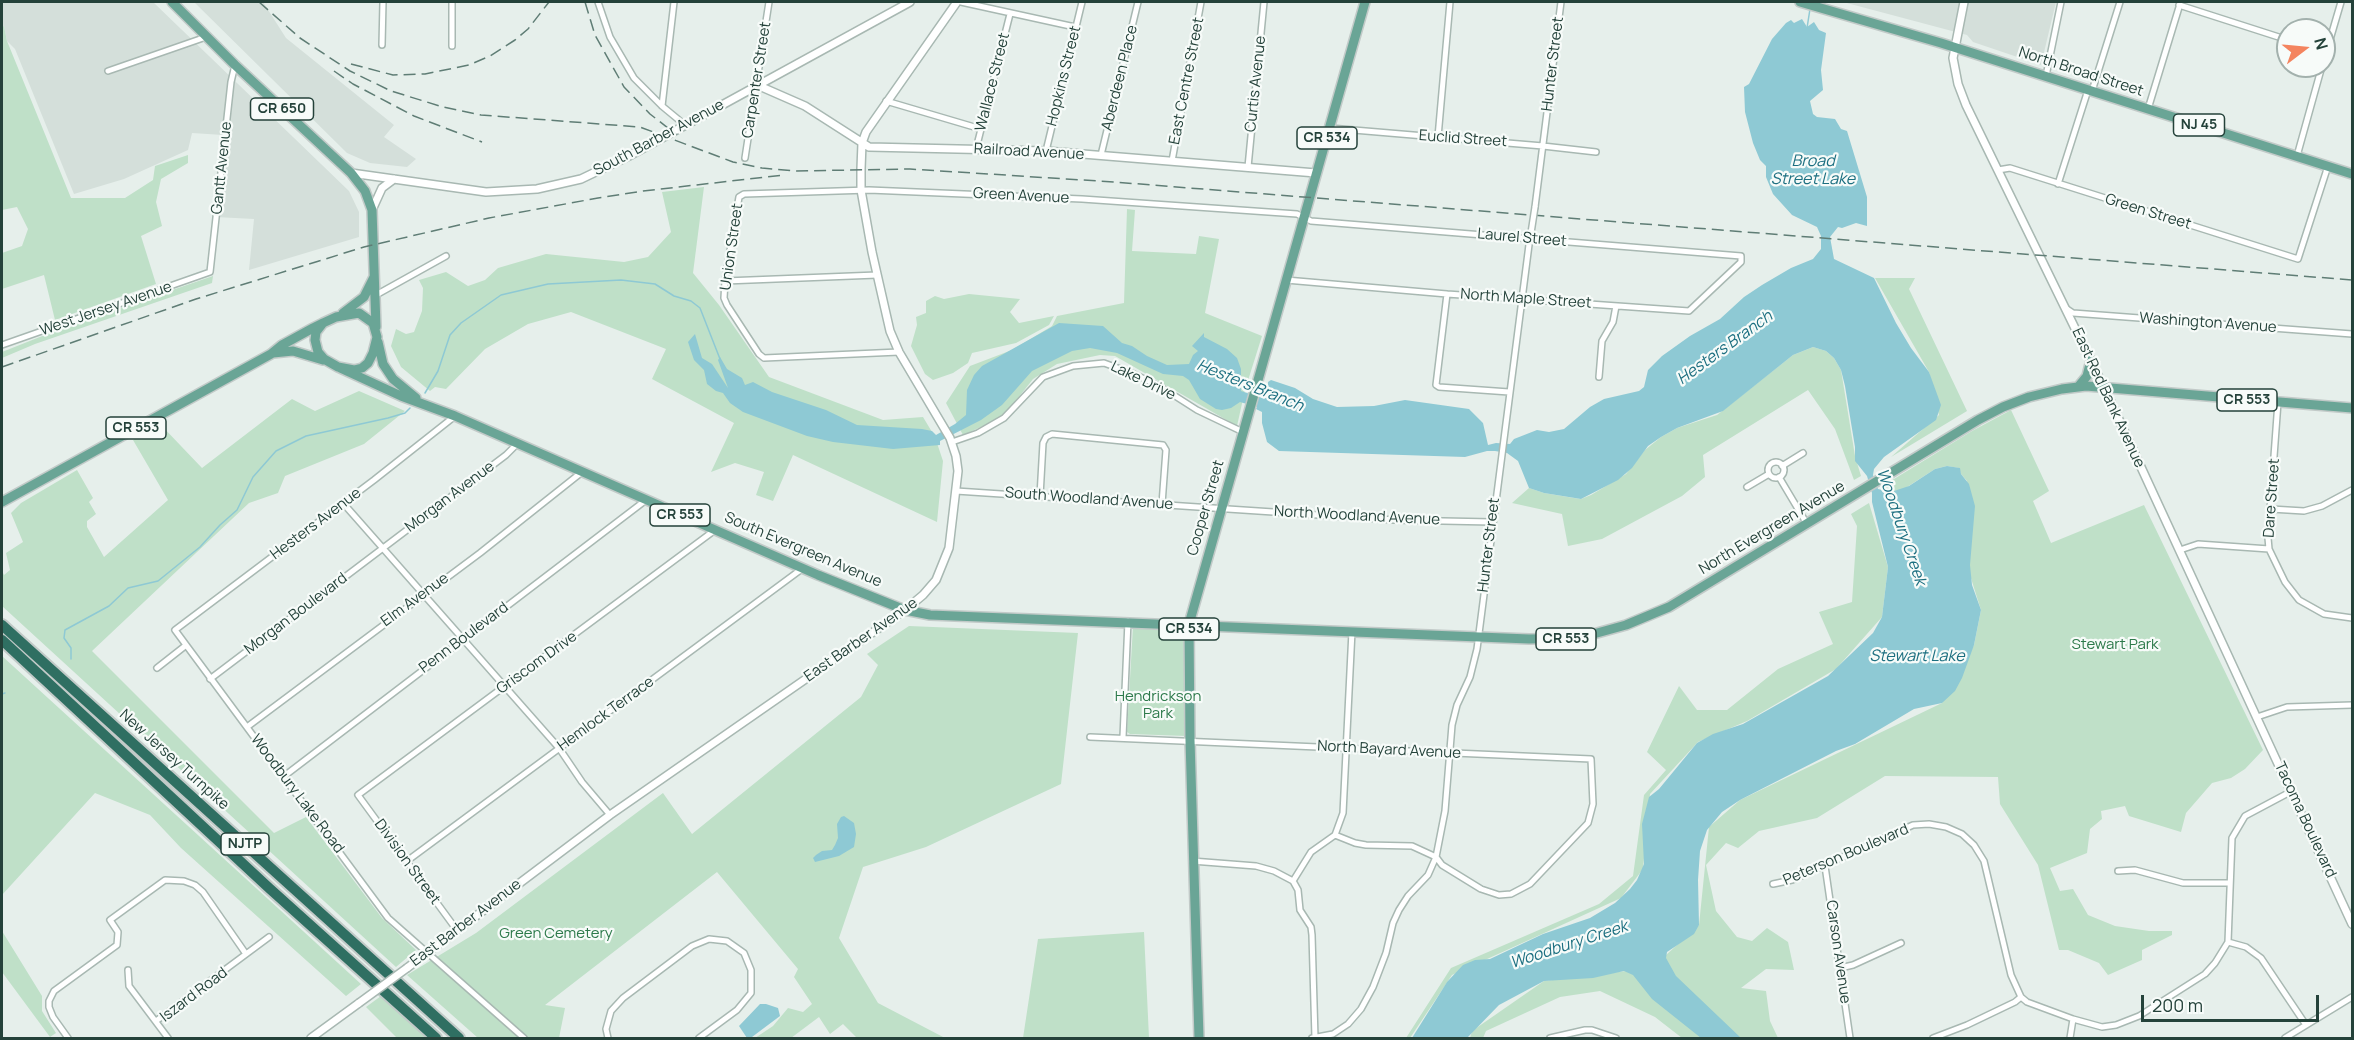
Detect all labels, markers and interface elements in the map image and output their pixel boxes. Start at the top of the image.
street label: East Centre Street [1166,16,1208,146]
street label: Hunter Street [1538,16,1568,112]
north arrow [2276,18,2336,78]
street label: Carpenter Street [739,20,775,140]
street label: Aberdeen Place [1098,23,1142,133]
street label: Hopkins Street [1043,24,1085,128]
street label: Wallace Street [972,31,1014,133]
street label: Curtis Avenue [1242,35,1270,133]
text: N [2309,35,2334,52]
street label: North Broad Street [2016,43,2146,101]
street label: South Barber Avenue [591,96,727,180]
road number: CR 650 [250,98,314,120]
road number: NJ 45 [2174,114,2224,136]
street label: Gantt Avenue [208,121,236,215]
road number: CR 534 [1297,127,1357,149]
street label: Euclid Street [1418,127,1508,151]
street label: Railroad Avenue [973,140,1085,164]
water label: Broad Street Lake [1771,152,1855,190]
street label: Green Avenue [972,184,1070,208]
street label: Green Street [2103,190,2193,234]
street label: Union Street [717,202,747,292]
street label: Laurel Street [1477,225,1567,251]
street label: West Jersey Avenue [38,278,174,340]
street label: North Maple Street [1460,285,1592,313]
water label: Hesters Branch [1674,307,1776,389]
street label: Washington Avenue [2139,309,2277,337]
street label: East Red Bank Avenue [2068,325,2148,471]
water label: Hesters Branch [1194,356,1306,416]
street label: Lake Drive [1108,358,1178,404]
road number: CR 553 [2217,389,2277,411]
road number: CR 553 [106,417,166,439]
street label: Morgan Avenue [402,458,498,536]
street label: Cooper Street [1184,458,1228,558]
street label: Dare Street [2260,458,2284,538]
water label: Woodbury Creek [1872,466,1930,588]
street label: North Evergreen Avenue [1696,477,1848,579]
street label: Hesters Avenue [267,484,365,564]
street label: South Woodland Avenue [1004,484,1174,514]
street label: Hunter Street [1474,497,1504,593]
street label: North Woodland Avenue [1274,503,1440,529]
road number: CR 553 [650,504,710,526]
street label: South Evergreen Avenue [722,509,884,591]
street label: Morgan Boulevard [241,569,351,659]
street label: Elm Avenue [378,569,452,631]
street label: East Barber Avenue [801,594,921,686]
street label: Penn Boulevard [416,599,512,677]
road number: CR 534 [1159,618,1219,640]
street label: Griscom Drive [493,628,581,698]
road number: CR 553 [1536,628,1596,650]
park label: Stewart Park [2071,636,2159,654]
water label: Stewart Lake [1869,647,1965,667]
street label: Hemlock Terrace [554,673,658,755]
park label: Hendrickson Park [1115,688,1201,723]
street label: New Jersey Turnpike [115,706,233,814]
street label: Woodbury Lake Road [246,731,348,857]
street label: North Bayard Avenue [1317,737,1461,763]
street label: Tacoma Boulevard [2270,759,2340,881]
street label: Division Street [370,816,444,908]
street label: Peterson Boulevard [1781,820,1911,890]
road number: NJTP [221,833,269,855]
street label: East Barber Avenue [407,875,525,971]
street label: Carson Avenue [1822,899,1854,1005]
water label: Woodbury Creek [1508,917,1630,973]
park label: Green Cemetery [499,925,613,943]
street label: Iszard Road [157,964,231,1026]
scale bar [2144,983,2322,1021]
text: 200 m [2152,993,2203,1017]

